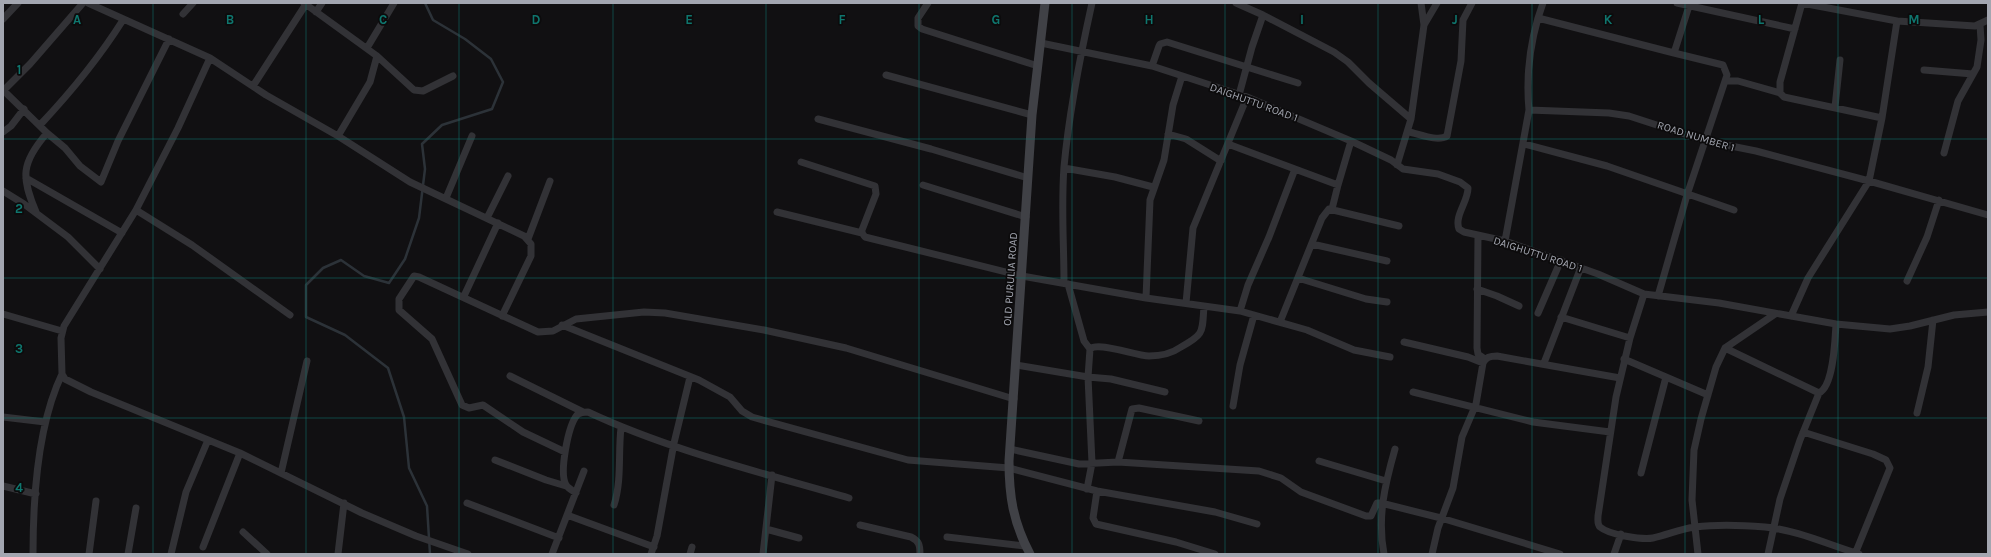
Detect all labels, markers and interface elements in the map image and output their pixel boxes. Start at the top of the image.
text: A [73,12,81,27]
text: B [226,12,234,27]
text: C [379,12,387,27]
text: D [532,12,541,27]
text: E [685,12,693,27]
text: F [838,12,846,27]
text: G [992,12,1000,27]
text: H [1144,12,1154,27]
text: I [1300,12,1304,27]
text: J [1452,12,1458,27]
text: K [1604,12,1613,27]
text: L [1758,12,1765,27]
text: M [1908,12,1920,27]
text: 1 [17,62,21,77]
street label: DAIGHUTTU ROAD 1 [1208,80,1300,124]
street label: ROAD NUMBER 1 [1656,119,1736,154]
text: 2 [15,201,23,216]
street label: OLD PURULIA ROAD [1001,232,1020,326]
street label: DAIGHUTTU ROAD 1 [1492,234,1584,275]
text: 3 [15,341,23,356]
text: 4 [15,480,23,495]

